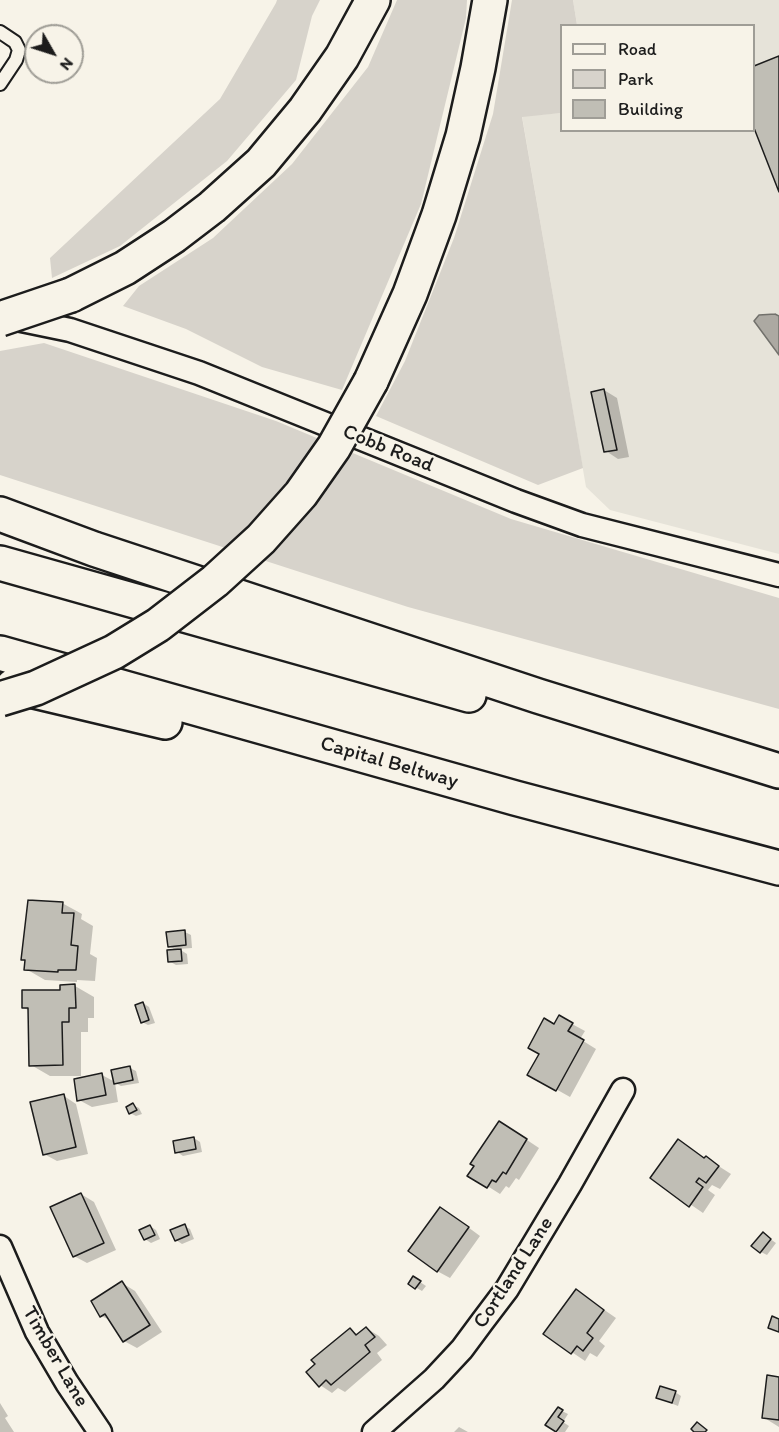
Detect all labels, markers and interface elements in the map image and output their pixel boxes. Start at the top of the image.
north arrow [24,24,84,84]
legend [560,24,755,132]
text: Road [618,38,657,60]
text: N [56,54,78,75]
text: Park [618,68,653,90]
text: Building [618,98,683,120]
street label: Cobb Road [339,419,437,479]
street label: Capital Beltway [317,731,461,795]
street label: Cortland Lane [469,1212,559,1334]
street label: Timber Lane [16,1302,94,1412]

